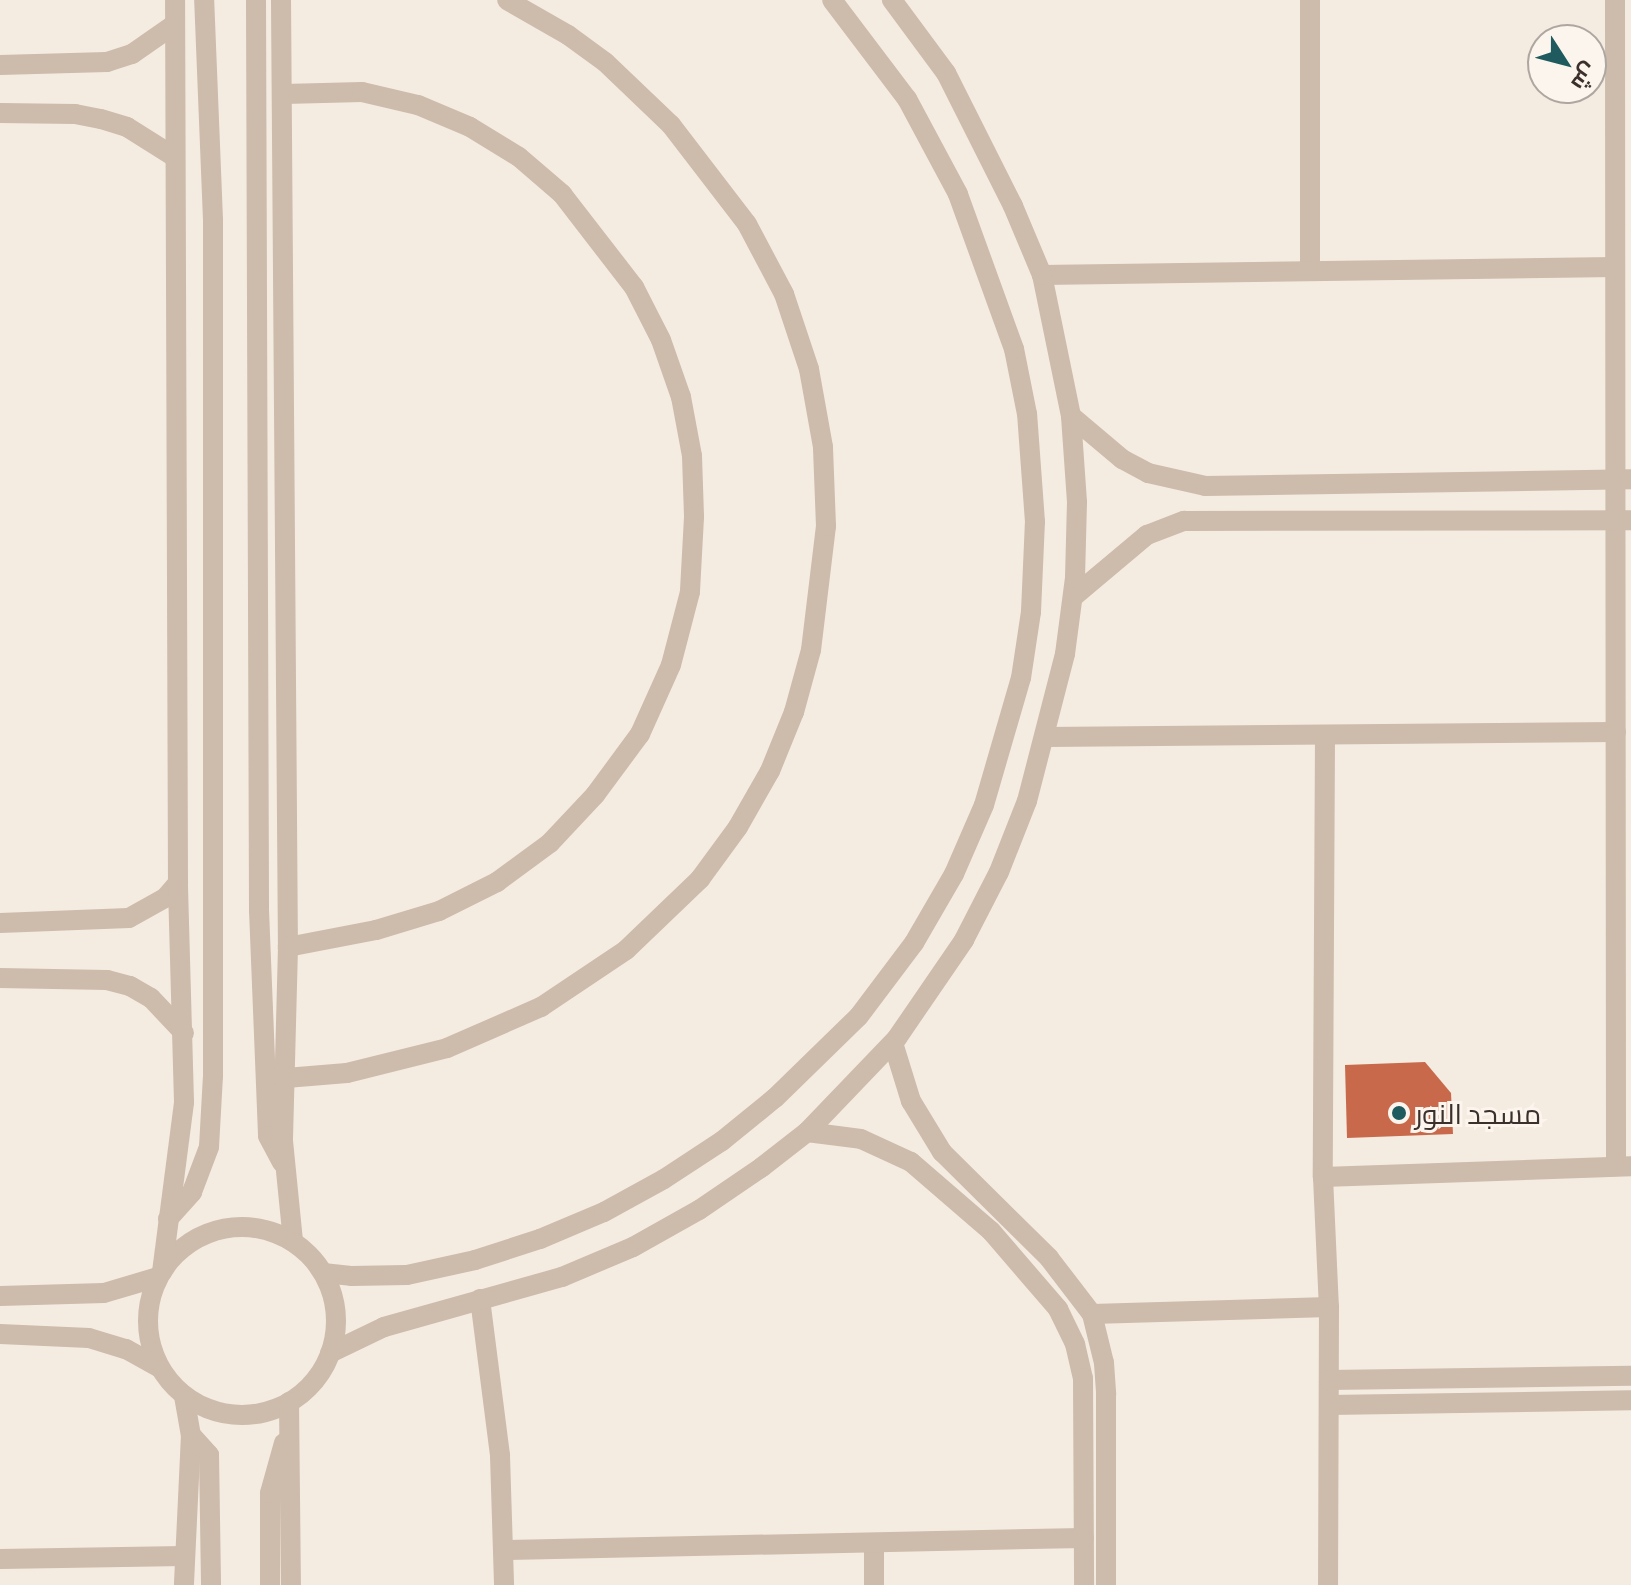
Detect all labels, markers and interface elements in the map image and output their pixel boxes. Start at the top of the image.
north arrow [1527,24,1607,104]
text: ش [1566,58,1604,97]
place label: مسجد النور [1415,1096,1541,1130]
marker: مسجد النور [1390,1104,1408,1122]

